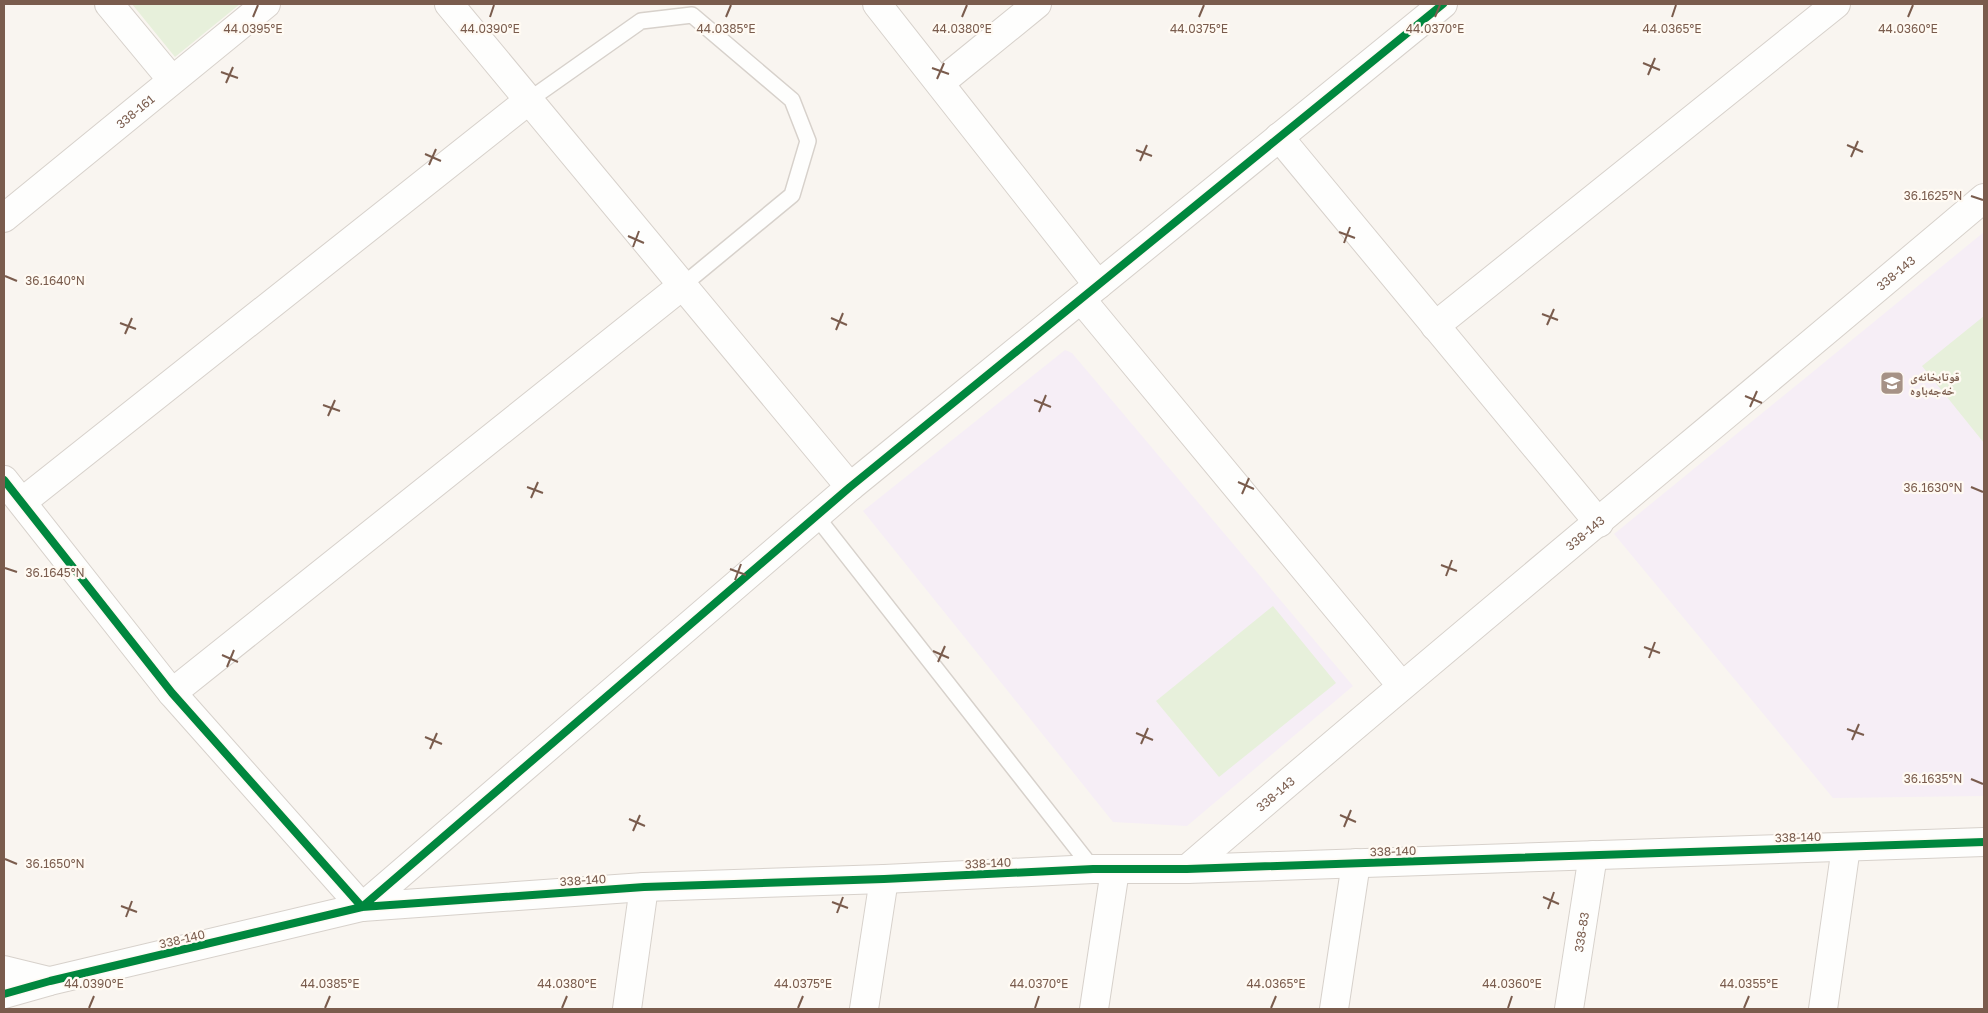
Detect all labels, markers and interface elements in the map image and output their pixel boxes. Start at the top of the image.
text: 44.0395°E [224,21,282,36]
text: 44.0390°E [460,21,520,36]
text: 44.0385°E [697,21,755,36]
text: 44.0380°E [932,21,992,36]
text: 44.0375°E [1170,21,1228,36]
text: 44.0370°E [1406,21,1464,36]
text: 44.0365°E [1643,21,1701,36]
text: 44.0360°E [1878,21,1938,36]
street label: 338-161 [113,91,157,131]
text: 36.1625°N [1904,188,1962,203]
street label: 338-143 [1873,252,1918,293]
text: 36.1640°N [25,273,85,288]
place label: قوتابخانەی خەجەباوە [1910,369,1960,398]
school or university icon: قوتابخانەی خەجەباوە [1879,370,1905,396]
text: 36.1630°N [1903,480,1963,495]
street label: 338-143 [1562,512,1607,553]
text: 36.1645°N [25,565,85,580]
text: 36.1635°N [1904,771,1962,786]
street label: 338-143 [1253,773,1298,814]
street label: 338-140 [1774,829,1822,845]
street label: 338-140 [1369,843,1417,859]
street label: 338-140 [964,854,1012,872]
text: 36.1650°N [25,856,85,871]
street label: 338-140 [559,871,607,889]
street label: 338-83 [1570,911,1592,953]
street label: 338-140 [158,926,206,952]
text: 44.0390°E [64,976,124,991]
text: 44.0385°E [301,976,359,991]
text: 44.0380°E [537,976,597,991]
text: 44.0375°E [774,976,832,991]
text: 44.0370°E [1010,976,1068,991]
text: 44.0365°E [1247,976,1305,991]
text: 44.0360°E [1482,976,1542,991]
text: 44.0355°E [1720,976,1778,991]

